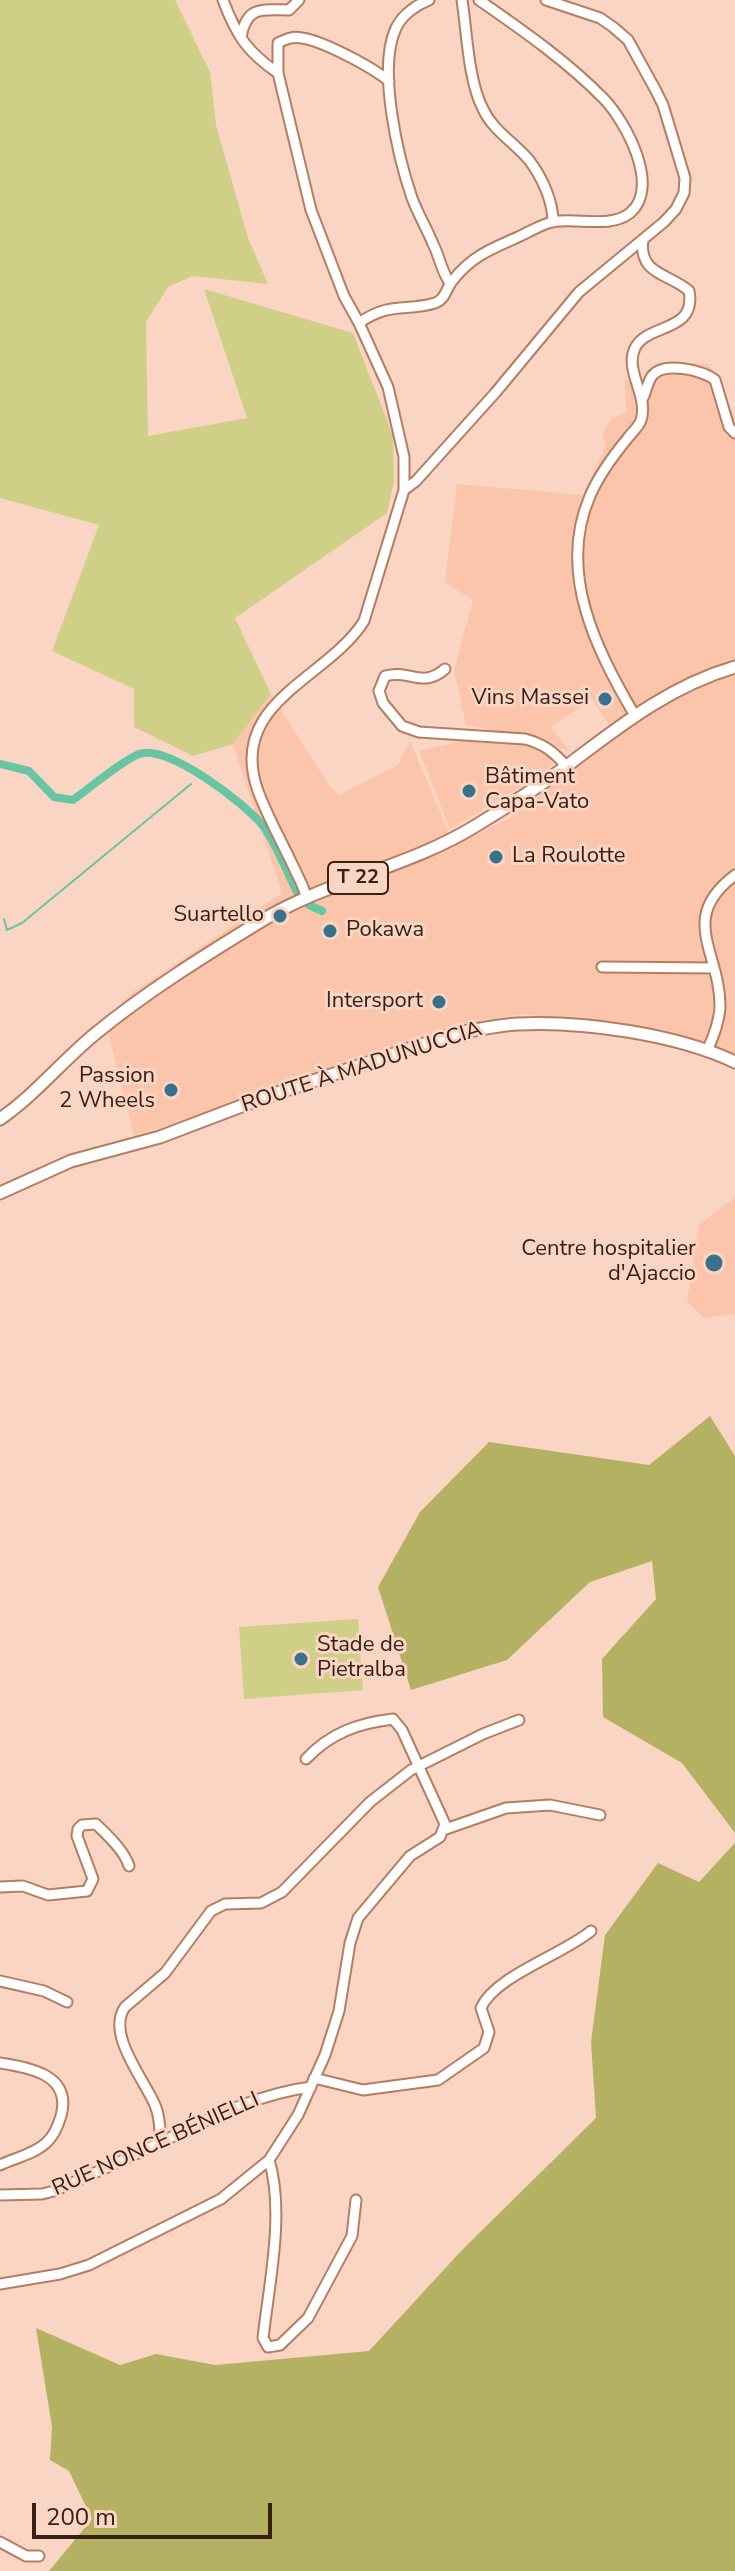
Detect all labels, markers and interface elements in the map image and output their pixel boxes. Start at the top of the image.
place label: Vins Massei [472,686,589,712]
marker: Vins Massei [596,690,614,708]
place label: Bâtiment Capa-Vato [485,765,589,816]
marker: Bâtiment Capa-Vato [460,782,478,800]
place label: La Roulotte [512,844,626,870]
marker: La Roulotte [487,848,505,866]
road number: T 22 [328,862,388,894]
place label: Suartello [174,903,264,929]
marker: Suartello [271,907,289,925]
place label: Pokawa [346,918,424,944]
marker: Pokawa [321,922,339,940]
place label: Intersport [326,989,423,1015]
marker: Intersport [430,993,448,1011]
street label: ROUTE À MADUNUCCIA [238,1017,486,1119]
place label: Passion 2 Wheels [59,1064,155,1116]
marker: Passion 2 Wheels [162,1081,180,1099]
place label: Centre hospitalier d'Ajaccio [521,1237,696,1288]
marker: Centre hospitalier d'Ajaccio [703,1252,725,1274]
place label: Stade de Pietralba [317,1633,406,1684]
marker: Stade de Pietralba [292,1650,310,1668]
street label: RUE NONCE BÉNIELLI [48,2087,264,2203]
scale bar [36,2487,276,2537]
text: 200 m [46,2501,116,2533]

